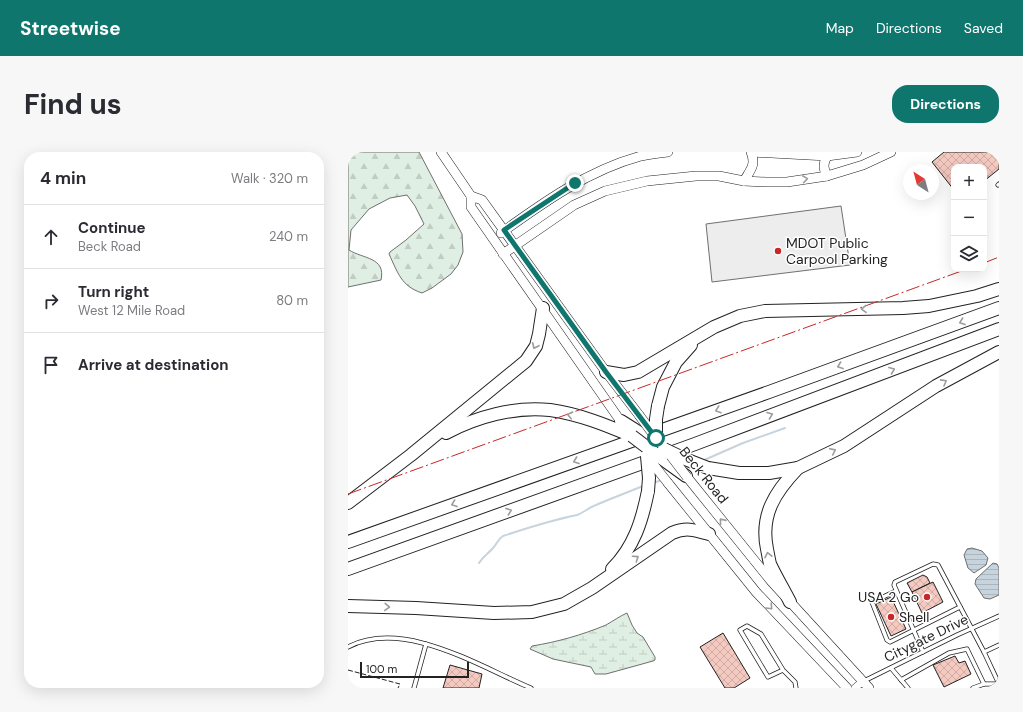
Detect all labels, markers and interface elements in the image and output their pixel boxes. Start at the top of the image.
text: Streetwise [20,16,121,41]
text: Map [826,19,854,37]
text: Directions [876,19,942,37]
text: Saved [964,19,1003,37]
button: Directions [892,85,999,123]
text: Find us [24,86,122,123]
north arrow [903,164,939,200]
map controls [951,164,987,272]
button: + [951,164,987,200]
text: 4 min [40,167,86,189]
text: Walk · 320 m [231,170,308,187]
route end [566,174,584,192]
one-way arrow [802,175,808,184]
button: − [951,200,987,236]
text: Continue [78,218,146,238]
icon: ahead [40,226,62,248]
text: 240 m [269,228,308,245]
place label: MDOT Public Carpool Parking [786,234,888,268]
button: layers [951,236,987,272]
text: Beck Road [78,238,141,255]
marker: MDOT Public Carpool Parking [773,246,783,256]
text: Turn right [78,282,149,302]
icon: right [40,290,62,312]
text: 80 m [276,292,308,309]
text: West 12 Mile Road [78,302,185,319]
one-way arrow [861,305,867,313]
one-way arrow [959,317,966,325]
one-way arrow [532,342,540,349]
icon: arrive [40,354,62,376]
text: Arrive at destination [78,355,229,375]
one-way arrow [837,362,844,370]
one-way arrow [889,366,896,374]
one-way arrow [939,379,947,387]
one-way arrow [714,406,721,414]
one-way arrow [567,411,574,419]
one-way arrow [767,411,774,419]
route start [647,429,665,447]
street label: Beck Road [676,443,732,507]
one-way arrow [829,448,837,456]
one-way arrow [573,456,580,464]
one-way arrow [450,500,457,508]
one-way arrow [505,507,512,515]
one-way arrow [720,519,727,526]
one-way arrow [765,551,773,558]
one-way arrow [632,555,639,563]
place label: USA 2 Go [858,588,919,606]
marker: USA 2 Go [922,592,932,602]
one-way arrow [765,602,772,610]
one-way arrow [384,603,390,611]
place label: Shell [899,608,929,626]
street label: Citygate Drive [881,610,971,666]
marker: Shell [886,612,896,622]
scale bar [360,660,469,679]
text: 100 m [366,662,397,676]

